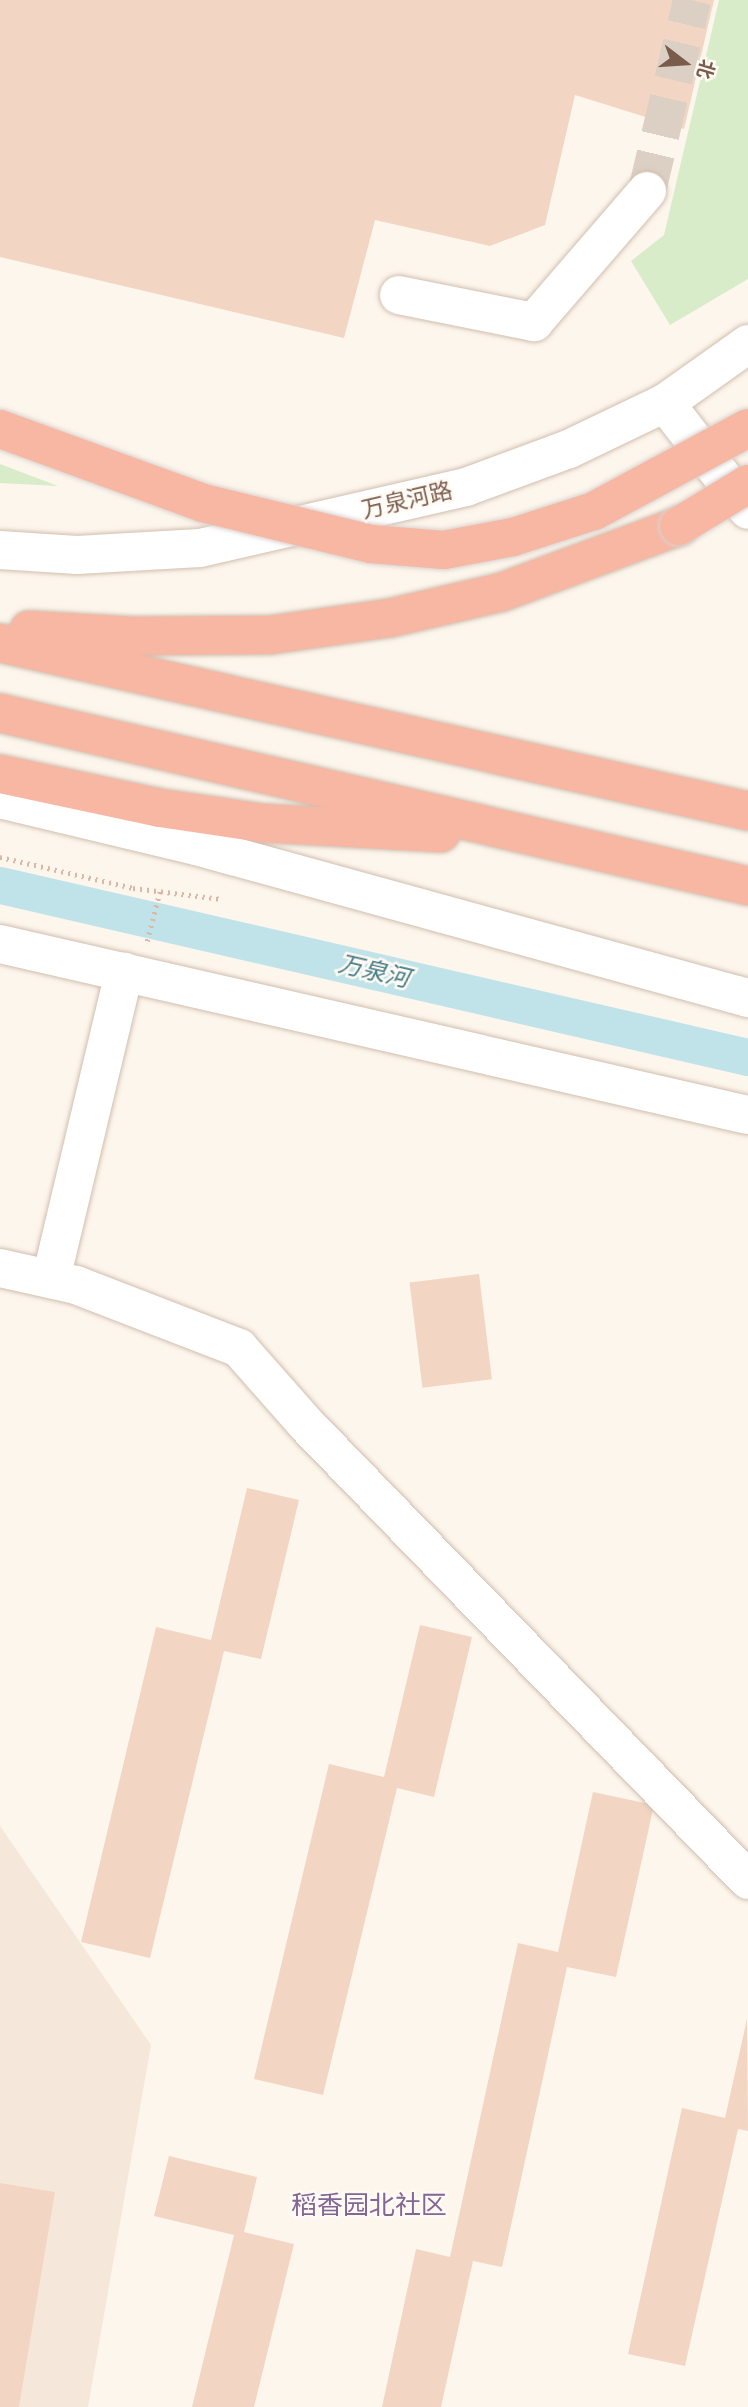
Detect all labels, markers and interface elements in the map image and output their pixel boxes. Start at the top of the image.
north arrow [650,28,720,98]
text: 北 [691,57,720,82]
street label: 万泉河路 [359,476,455,524]
water label: 万泉河 [336,949,412,993]
district label: 稻香园北社区 [291,2190,447,2222]

